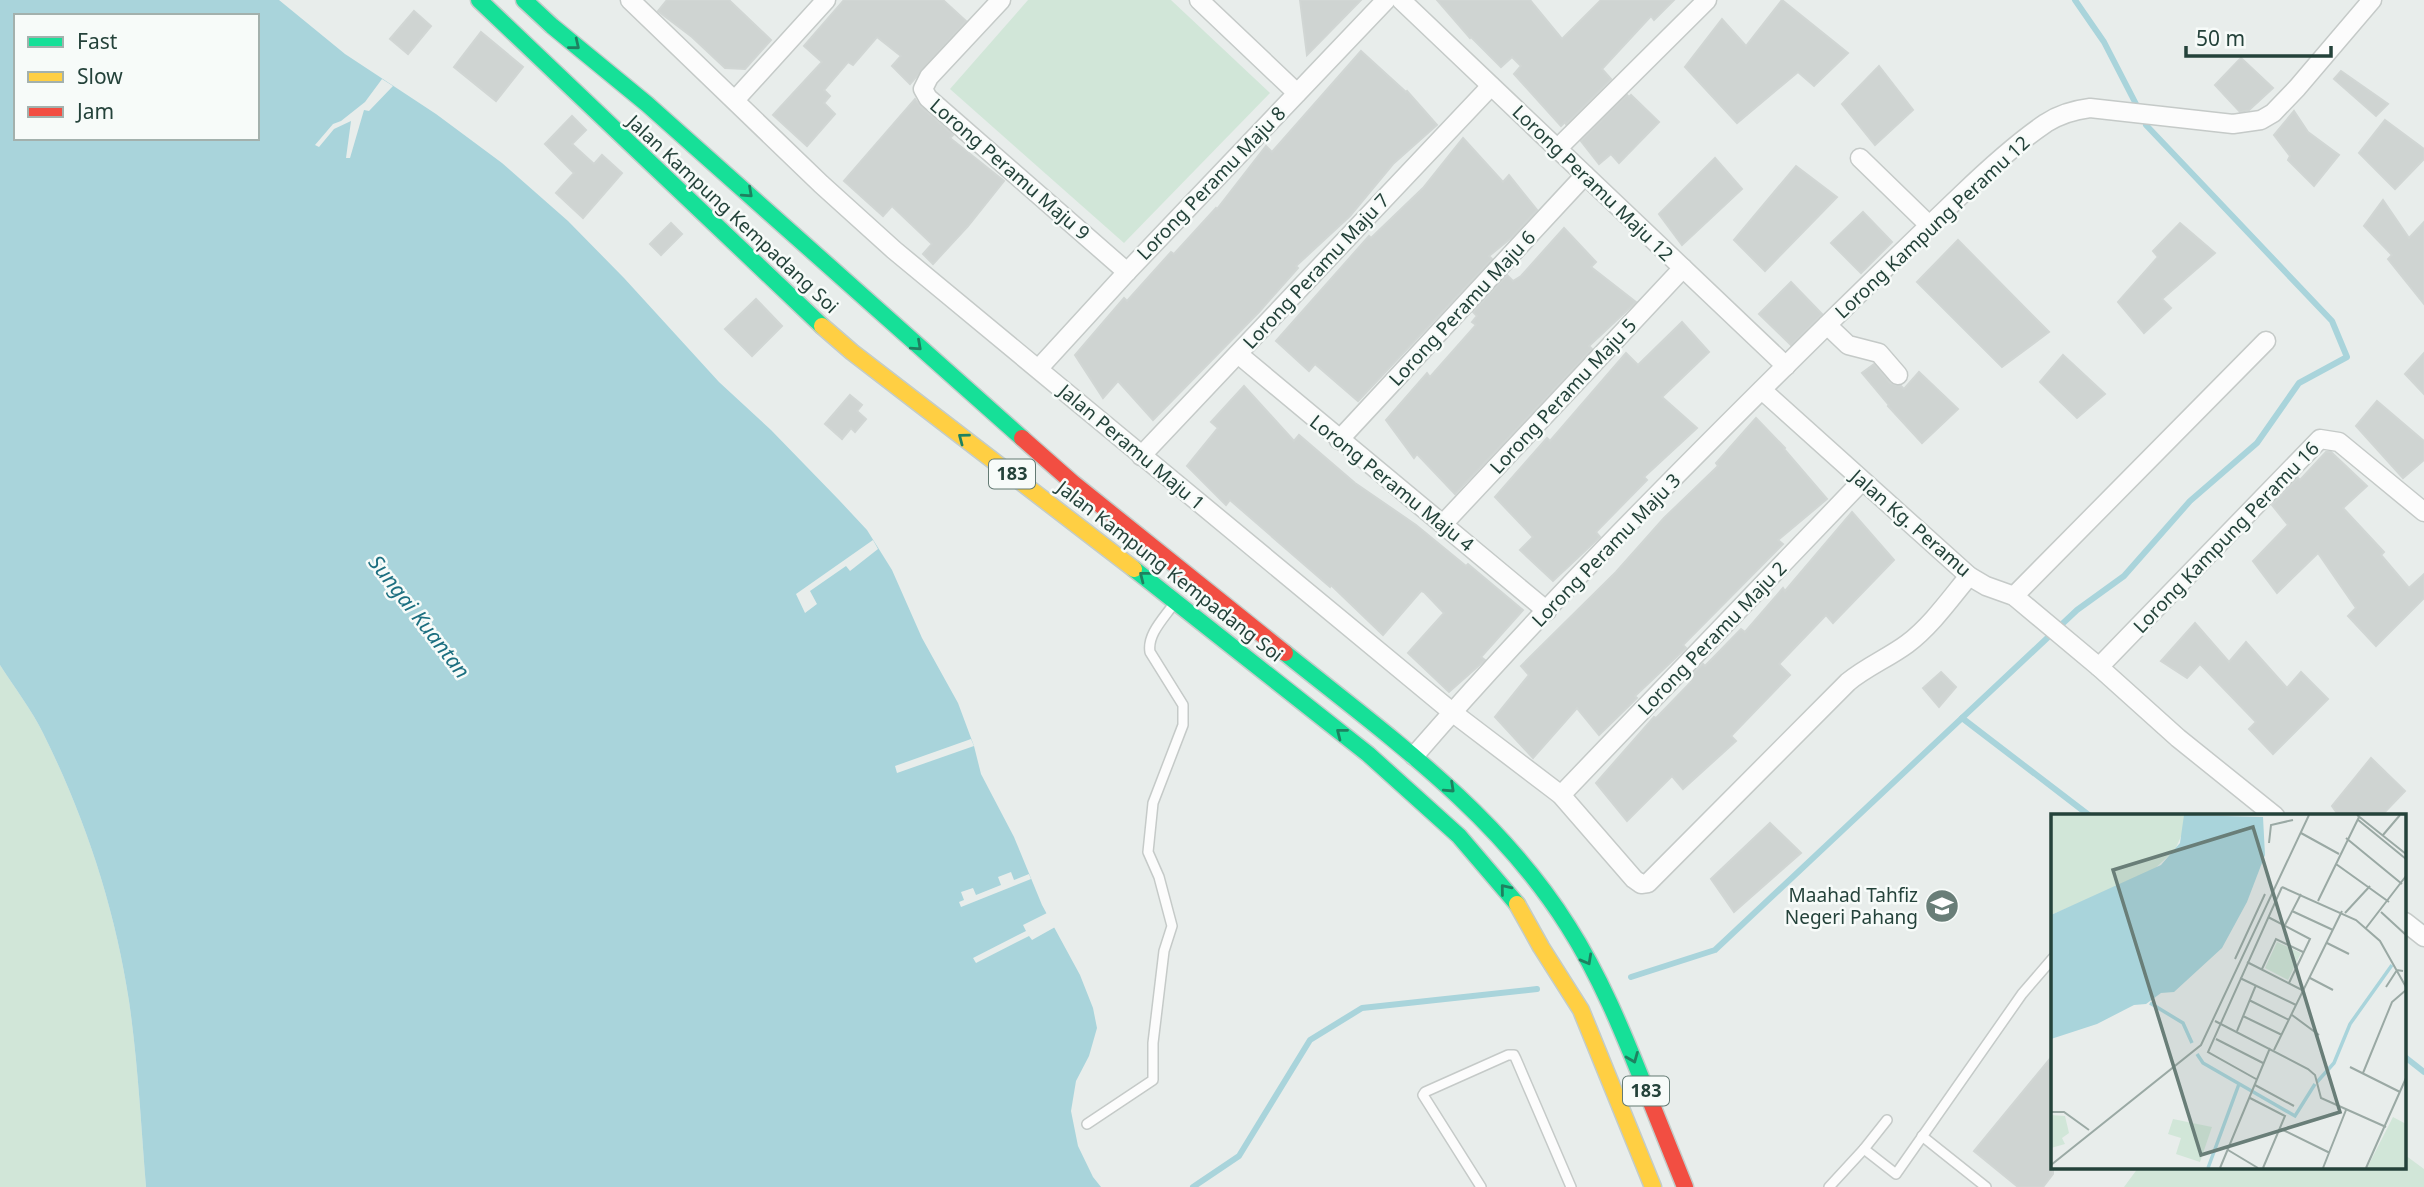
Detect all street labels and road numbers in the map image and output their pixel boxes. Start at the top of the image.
street label: Lorong Peramu Maju 9 [925,92,1095,246]
street label: Lorong Peramu Maju 12 [1507,99,1679,267]
street label: Lorong Peramu Maju 8 [1131,101,1291,265]
street label: Jalan Kampung Kempadang Soi [620,108,844,319]
street label: Lorong Kampung Peramu 12 [1829,130,2035,324]
street label: Lorong Peramu Maju 7 [1237,188,1395,354]
street label: Lorong Peramu Maju 6 [1383,225,1541,391]
street label: Lorong Peramu Maju 5 [1484,313,1642,479]
street label: Jalan Peramu Maju 1 [1052,377,1211,516]
street label: Lorong Peramu Maju 4 [1305,409,1480,557]
street label: Lorong Kampung Peramu 16 [2127,435,2325,639]
road number: 183 [989,460,1035,488]
street label: Jalan Kg. Peramu [1844,462,1977,582]
street label: Lorong Peramu Maju 3 [1526,468,1686,632]
street label: Jalan Kampung Kempadang Soi [1050,473,1288,667]
street label: Lorong Peramu Maju 2 [1632,556,1792,720]
road number: 183 [1623,1076,1669,1106]

